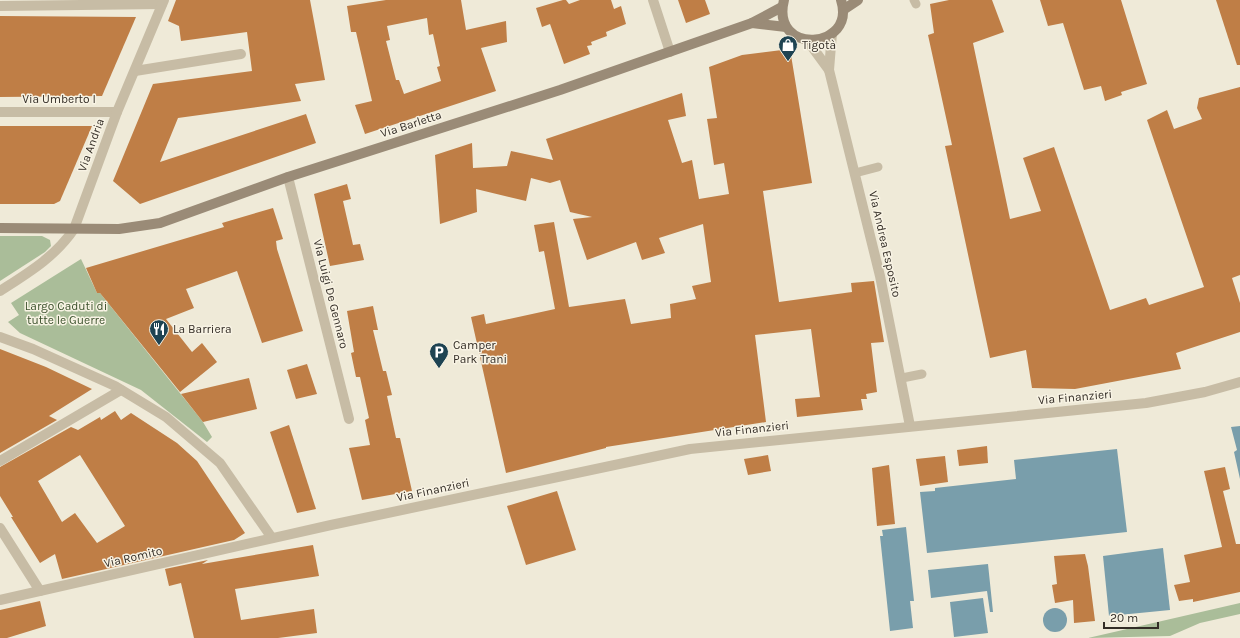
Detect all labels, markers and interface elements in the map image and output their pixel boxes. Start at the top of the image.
shop icon: Tigotà [777,34,799,62]
place label: Tigotà [802,38,836,52]
street label: Via Umberto I [22,92,96,106]
street label: Via Barletta [379,108,443,140]
street label: Via Andria [75,117,107,173]
street label: Via Andrea Esposito [866,190,904,298]
street label: Via Luigi De Gennaro [311,238,351,350]
park label: Largo Caduti di tutte le Guerre [25,299,107,327]
restaurant icon: La Barriera [148,318,170,346]
place label: La Barriera [173,322,232,336]
place label: Camper Park Trani [453,338,507,366]
parking icon: Camper Park Trani [428,341,450,369]
street label: Via Finanzieri [1037,387,1113,407]
street label: Via Finanzieri [714,418,790,440]
street label: Via Finanzieri [395,475,471,505]
street label: Via Romito [102,543,164,571]
scale bar [1104,604,1158,630]
text: 20 m [1110,611,1138,625]

